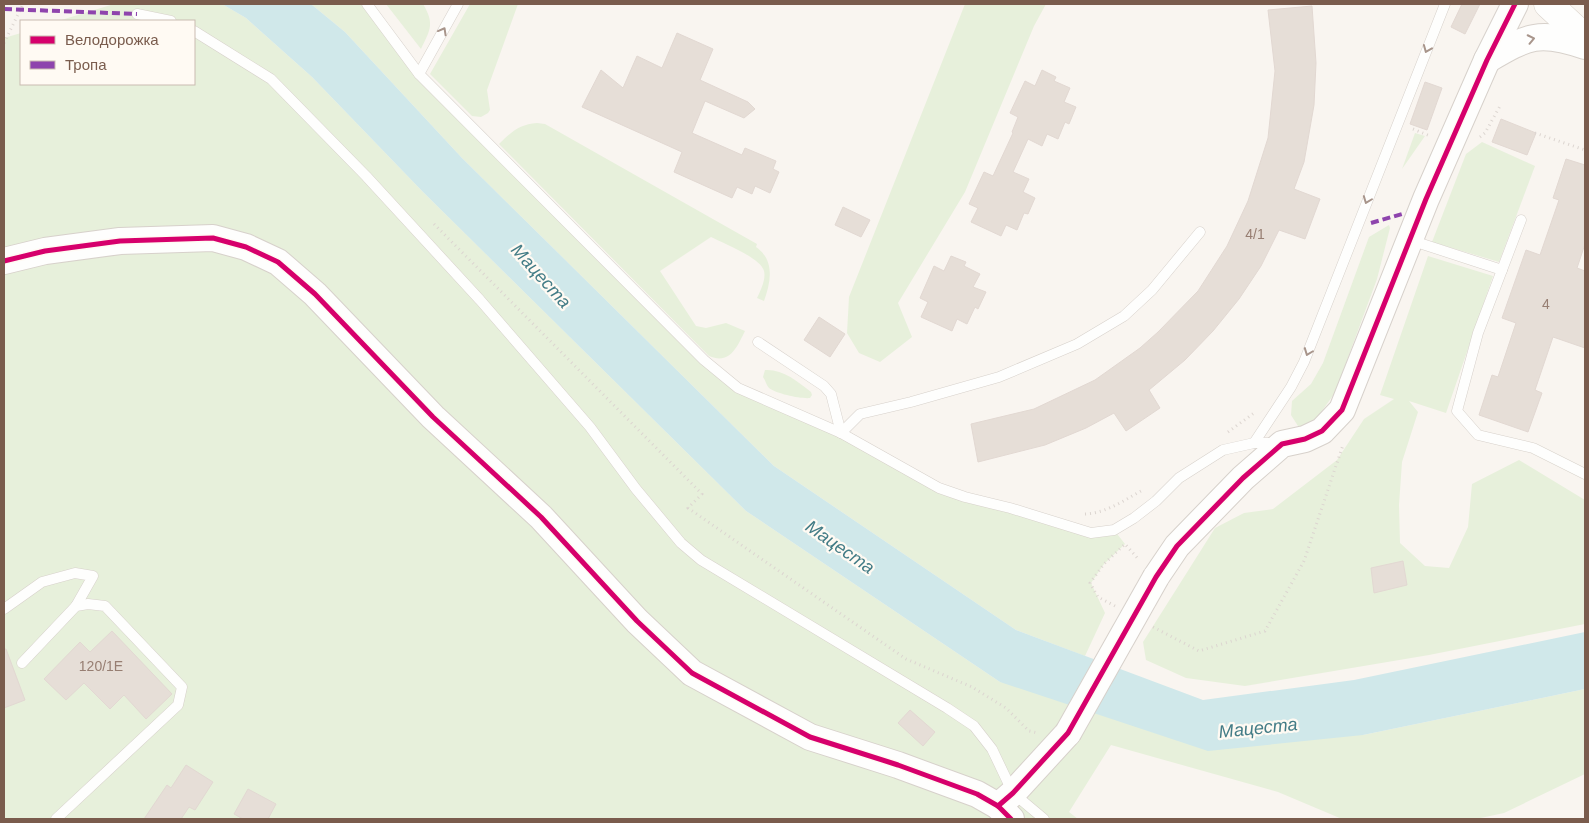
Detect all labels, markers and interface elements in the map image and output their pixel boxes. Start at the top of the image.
legend [20,20,195,85]
one-way arrow [437,27,447,36]
text: Велодорожка [65,31,159,48]
one-way arrow [1526,34,1535,44]
one-way arrow [1423,44,1433,53]
text: Тропа [65,56,107,73]
one-way arrow [1363,195,1373,204]
house number: 4/1 [1245,226,1265,242]
water label: Мацеста [507,240,575,312]
house number: 4 [1542,296,1550,312]
one-way arrow [1304,347,1314,356]
water label: Мацеста [802,516,878,578]
house number: 120/1Е [79,658,123,674]
water label: Мацеста [1218,714,1298,742]

